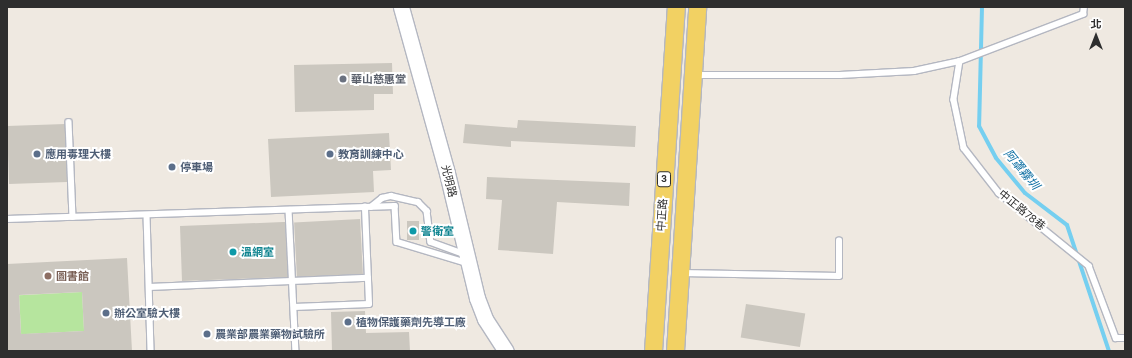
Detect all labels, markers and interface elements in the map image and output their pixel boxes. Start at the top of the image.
north arrow [1076,16,1116,56]
text: 北 [1091,17,1102,31]
place label: 華山慈惠堂 [351,72,406,86]
marker: 華山慈惠堂 [338,74,348,84]
place label: 應用毒理大樓 [45,147,111,161]
place label: 教育訓練中心 [338,147,404,161]
water label: 阿罩霧圳 [1000,147,1042,193]
marker: 應用毒理大樓 [32,149,42,159]
marker: 教育訓練中心 [325,149,335,159]
place label: 停車場 [180,160,213,174]
marker: 停車場 [167,162,177,172]
street label: 光明路 [439,163,459,199]
road number: 3 [656,171,672,187]
street label: 中正路78巷 [996,187,1048,233]
street label: 中正路 [654,198,670,232]
place label: 警衛室 [421,224,454,238]
marker: 警衛室 [408,226,418,236]
place label: 溫網室 [241,245,274,259]
marker: 溫網室 [228,247,238,257]
place label: 圖書館 [56,269,89,283]
marker: 圖書館 [43,271,53,281]
place label: 辦公室驗大樓 [114,306,180,320]
marker: 辦公室驗大樓 [101,308,111,318]
place label: 植物保護藥劑先導工廠 [356,315,466,329]
marker: 植物保護藥劑先導工廠 [343,317,353,327]
place label: 農業部農業藥物試驗所 [215,327,325,341]
marker: 農業部農業藥物試驗所 [202,329,212,339]

